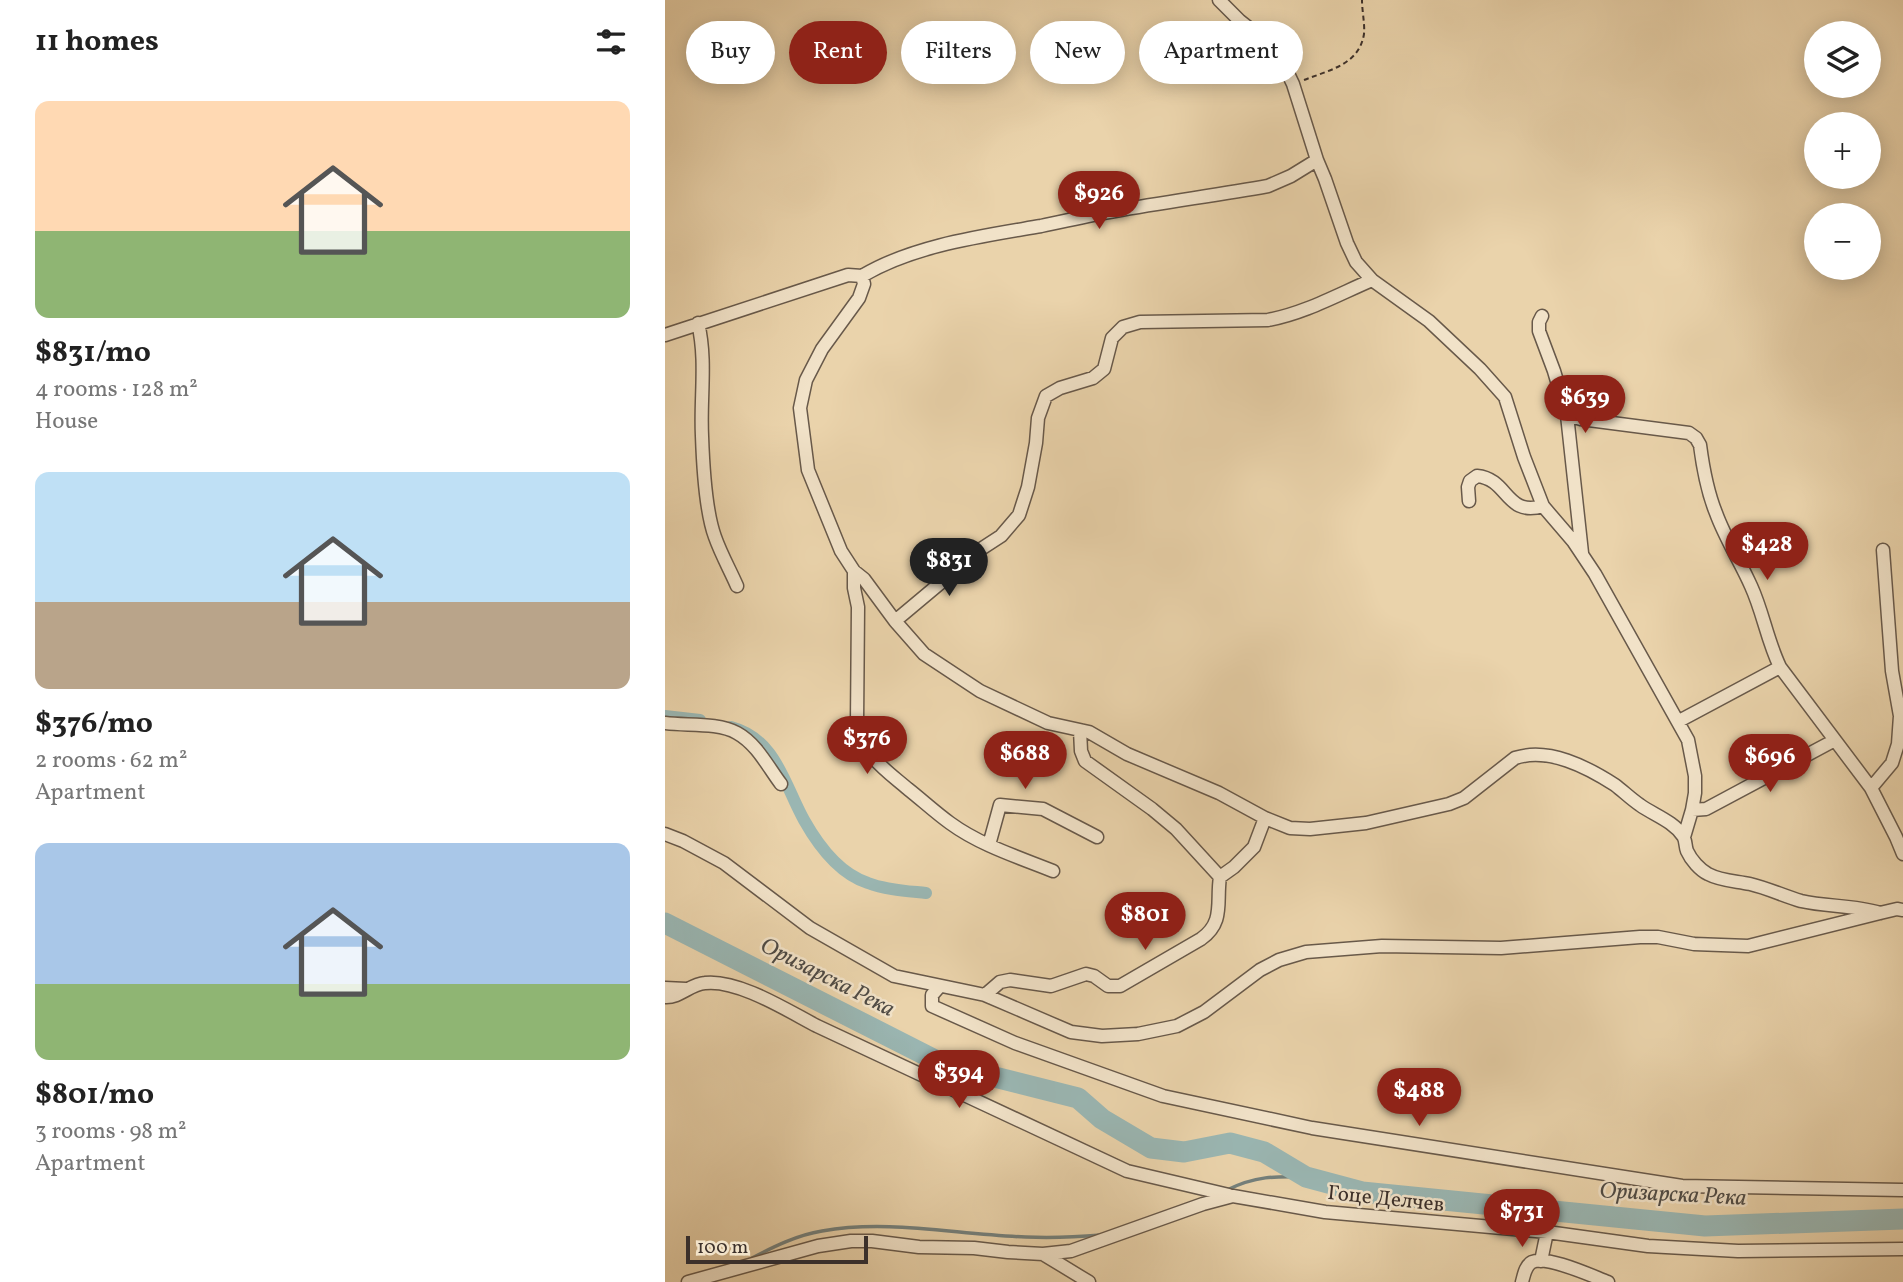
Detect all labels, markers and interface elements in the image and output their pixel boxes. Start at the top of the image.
text: 11 homes [35,21,159,63]
chip: Buy [686,21,775,84]
chip: Rent [789,21,887,84]
chip: Filters [901,21,1016,84]
chip: New [1030,21,1125,84]
chip: Apartment [1139,21,1303,84]
map controls [1804,21,1881,280]
button: layers [1804,21,1881,98]
icon: filters [592,23,630,61]
button: + [1804,112,1881,189]
icon: home [270,147,396,273]
pin: $926 [1058,172,1140,231]
text: $926 [1074,178,1124,210]
button: − [1804,203,1881,280]
text: $831/mo [35,332,151,374]
text: 4 rooms · 128 m² [35,374,198,406]
pin: $639 [1544,376,1626,435]
text: $639 [1560,382,1610,414]
text: House [35,406,98,438]
icon: home [270,518,396,644]
pin: $428 [1726,522,1808,582]
text: $428 [1741,529,1793,561]
pin: $831 [908,538,990,598]
text: $831 [926,545,972,577]
text: $376/mo [35,703,153,745]
pin: $376 [826,716,908,776]
text: $376 [843,723,891,755]
pin: $688 [984,732,1066,791]
pin: $696 [1729,734,1811,794]
text: $688 [1000,738,1050,770]
text: $696 [1744,741,1796,773]
text: 2 rooms · 62 m² [35,745,187,777]
text: Apartment [35,777,146,809]
icon: home [270,889,396,1015]
pin: $801 [1104,892,1186,952]
text: $801 [1121,899,1169,931]
water label: Оризарска Река [754,930,900,1026]
pin: $394 [918,1050,1000,1110]
text: $394 [934,1057,984,1089]
pin: $488 [1378,1068,1460,1128]
text: $801/mo [35,1074,154,1116]
text: $488 [1393,1075,1445,1107]
text: 3 rooms · 98 m² [35,1116,187,1148]
text: Apartment [35,1148,146,1180]
water label: Оризарска Река [1598,1175,1747,1215]
street label: Гоце Делчев [1326,1179,1446,1220]
pin: $731 [1481,1190,1563,1249]
text: $731 [1500,1196,1544,1228]
scale bar [686,1233,868,1265]
text: 100 m [697,1235,748,1261]

